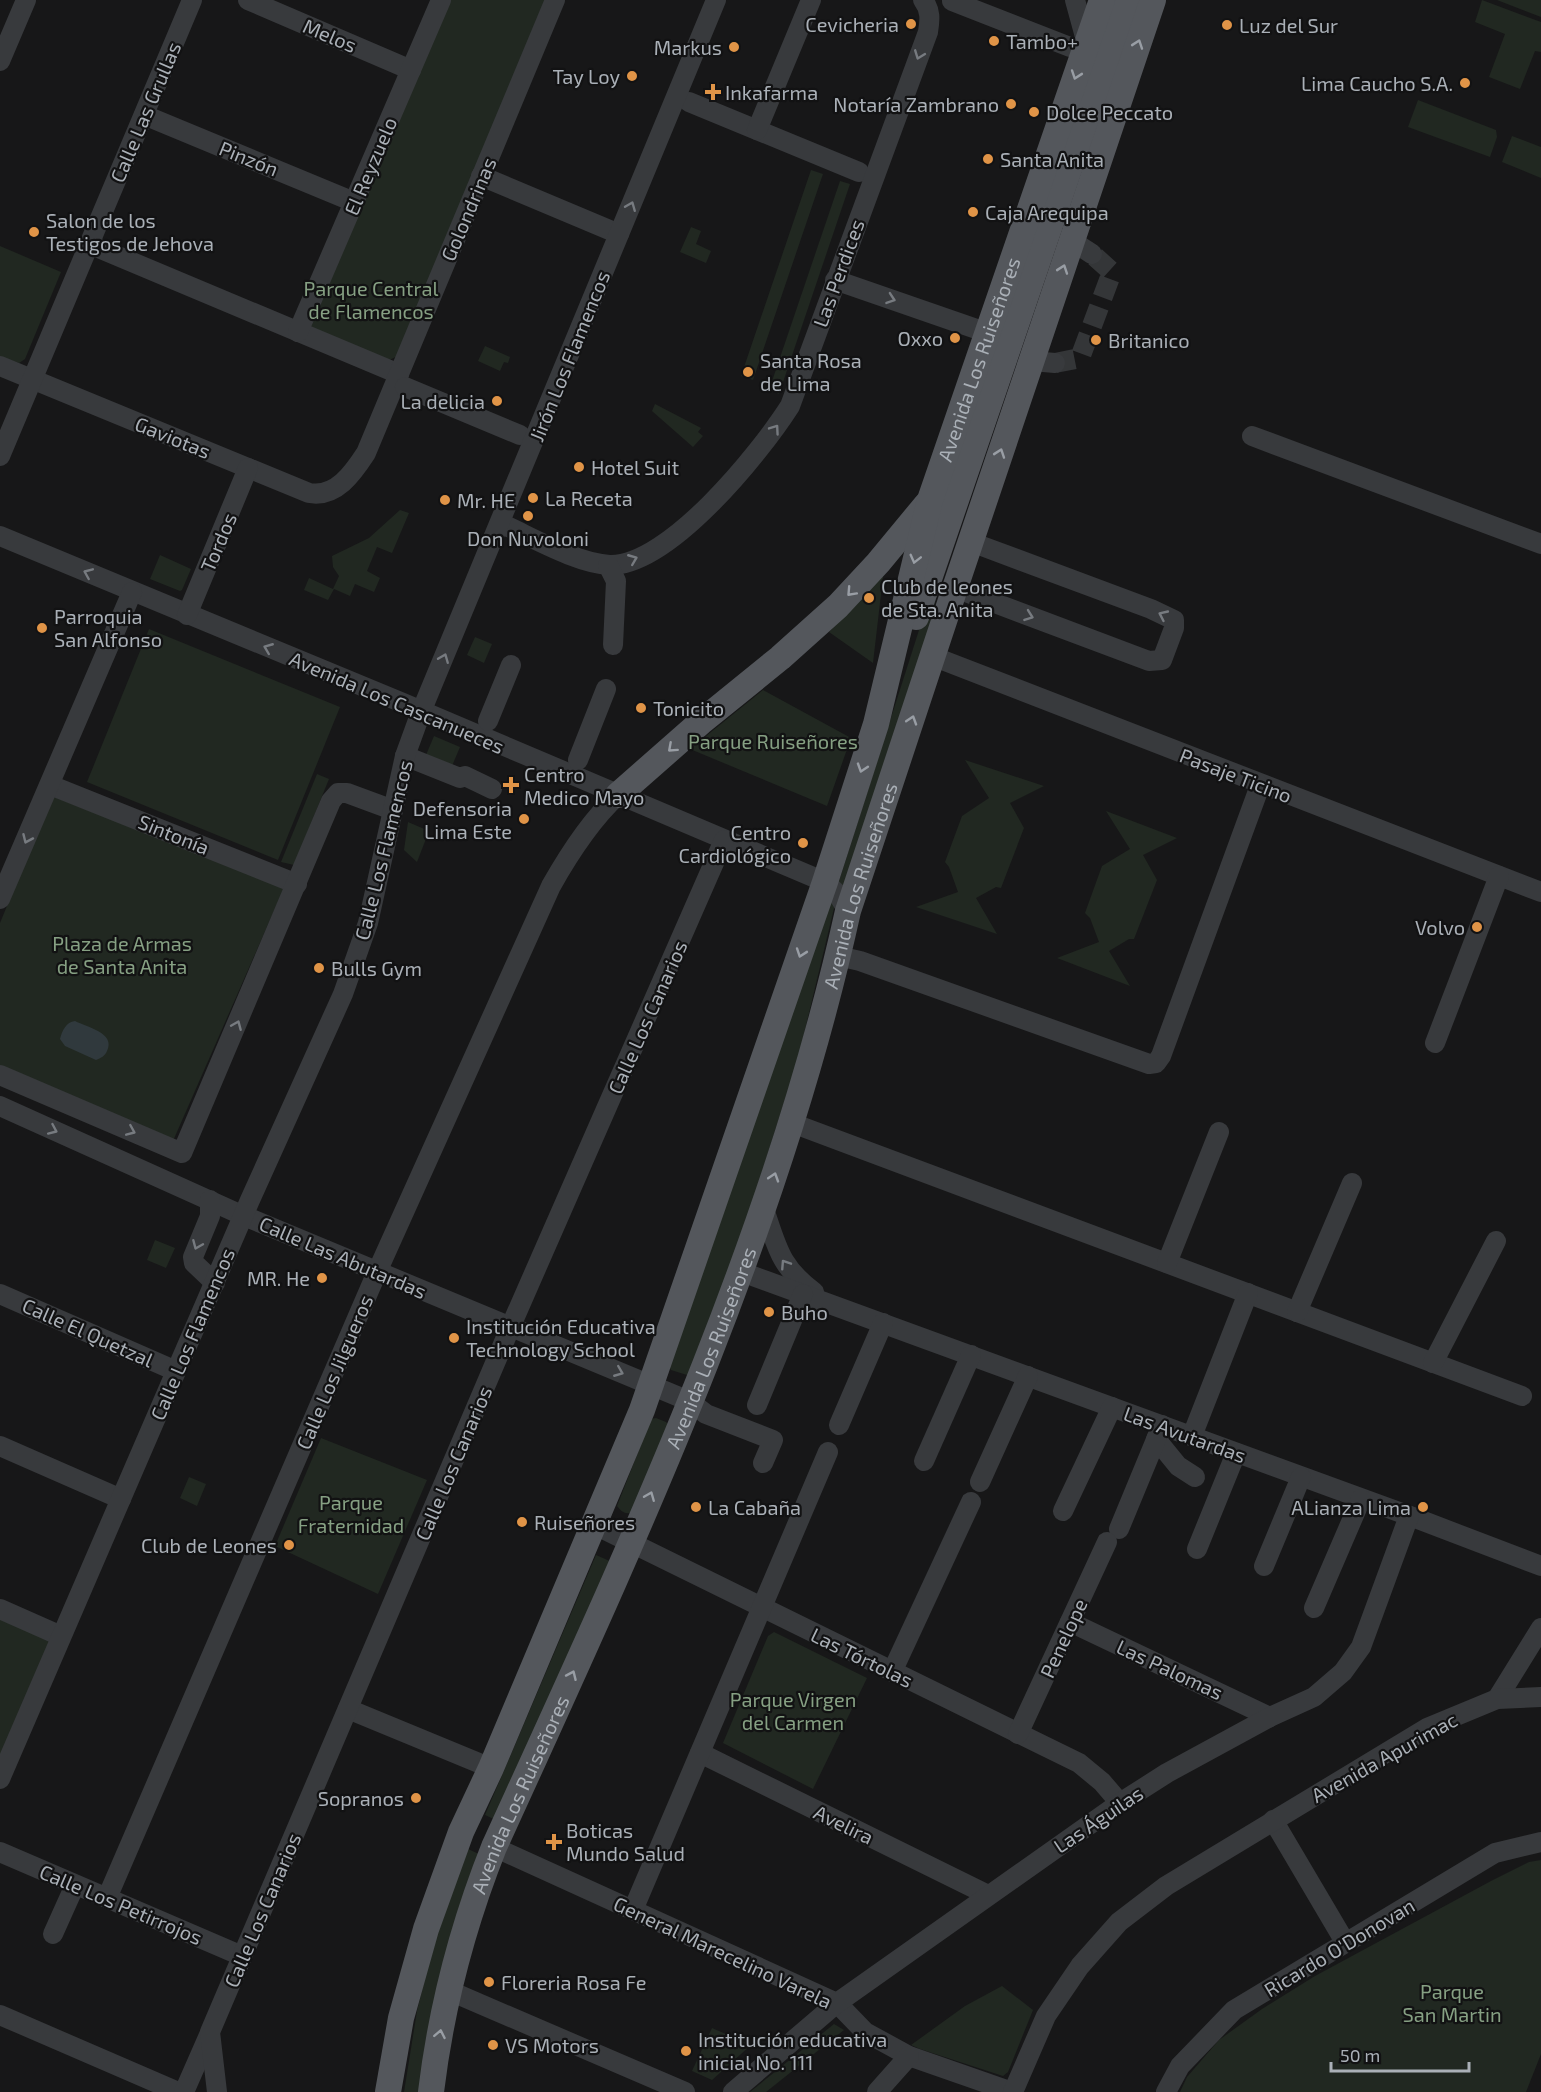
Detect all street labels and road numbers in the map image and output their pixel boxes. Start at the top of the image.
street label: Melos [300,13,360,57]
street label: Calle Las Grullas [105,38,185,186]
street label: El Reyzuelo [339,113,401,219]
street label: Pinzón [216,135,282,181]
street label: Golondrinas [435,154,501,264]
street label: Las Perdices [807,216,869,330]
street label: Avenida Los Ruiseñores [932,254,1025,465]
street label: Jirón Los Flamencos [524,267,614,445]
street label: Gaviotas [132,411,214,463]
street label: Tordos [195,509,241,575]
street label: Avenida Los Cascanueces [286,646,508,758]
street label: Pasaje Ticino [1177,743,1295,807]
street label: Calle Los Flamencos [349,758,417,942]
street label: Avenida Los Ruiseñores [818,779,902,991]
street label: Sintonía [135,809,213,859]
street label: Calle Los Canarios [602,937,692,1097]
street label: Calle Las Abutardas [256,1211,430,1303]
street label: Calle Los Flamencos [145,1244,239,1424]
street label: Avenida Los Ruiseñores [660,1244,760,1452]
street label: Calle Los Jilgueros [291,1291,377,1453]
street label: Calle El Quetzal [19,1292,157,1372]
street label: Calle Los Canarios [410,1382,496,1544]
street label: Las Avutardas [1121,1401,1249,1467]
street label: Penelope [1034,1595,1092,1681]
street label: Las Tórtolas [807,1622,917,1692]
street label: Las Palomas [1113,1634,1227,1704]
street label: Avenida Los Ruiseñores [466,1691,573,1897]
street label: Avenida Apurimac [1307,1707,1461,1807]
street label: Las Águilas [1049,1780,1147,1858]
street label: Avelira [810,1799,878,1849]
street label: Calle Los Canarios [219,1829,305,1991]
street label: Calle Los Petirrojos [36,1859,206,1949]
street label: General Marecelino Varela [610,1891,836,2013]
street label: Ricardo O'Donovan [1259,1893,1419,2001]

